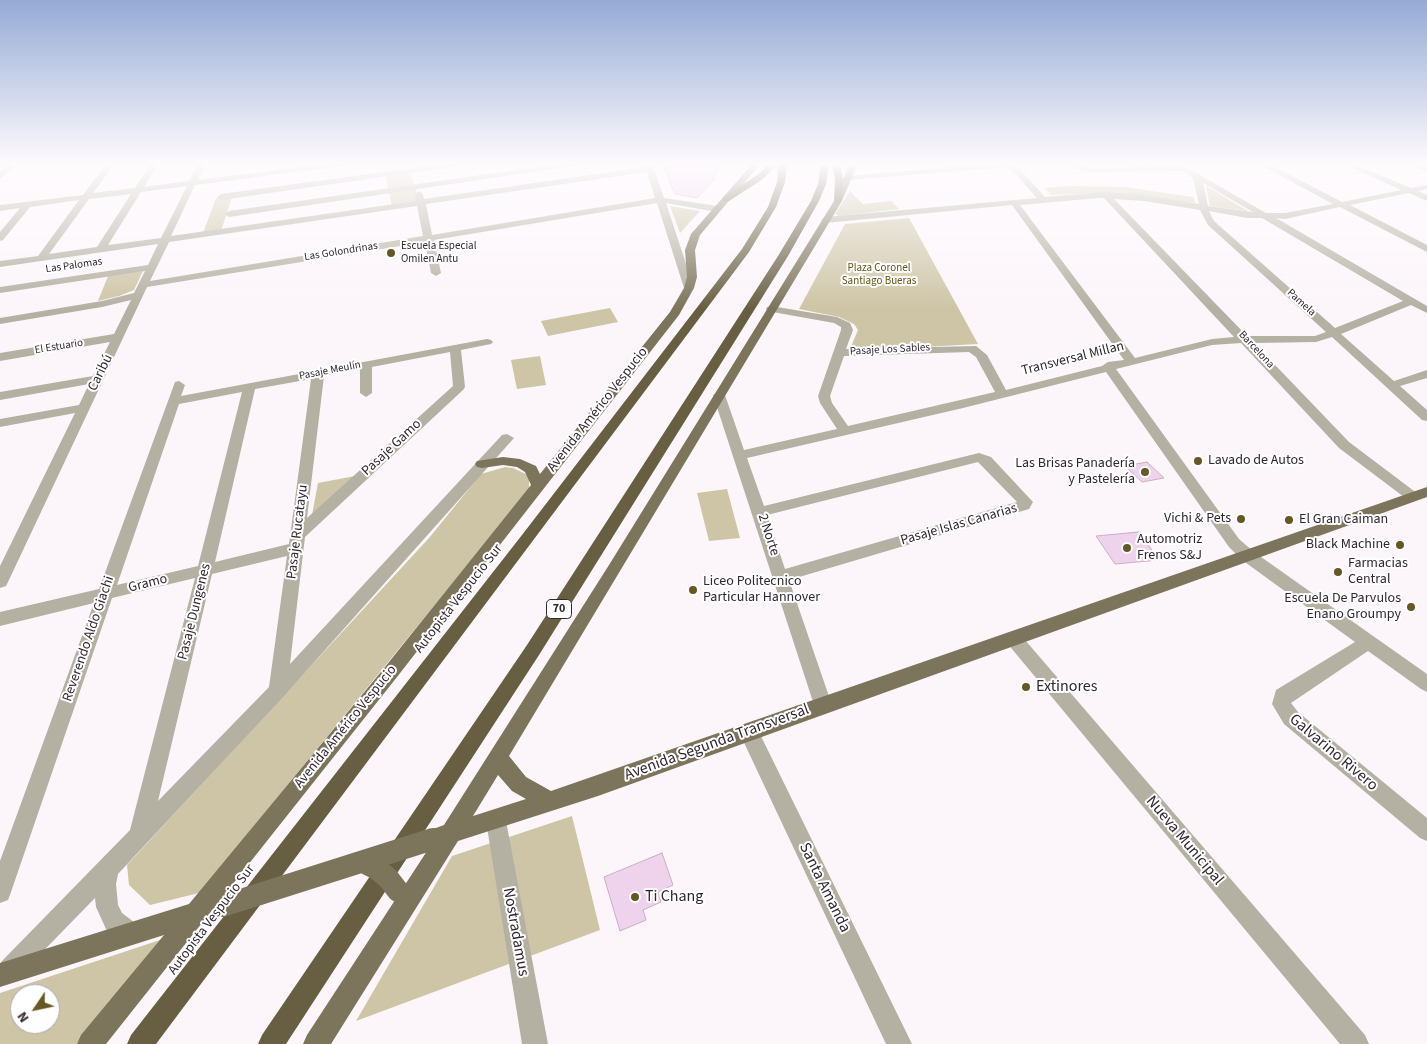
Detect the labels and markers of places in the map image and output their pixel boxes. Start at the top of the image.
place label: Escuela Especial Omilen Antu [401,240,476,266]
marker: Escuela Especial Omilen Antu [385,247,397,259]
place label: Lavado de Autos [1208,453,1304,469]
marker: Lavado de Autos [1192,455,1204,467]
place label: Las Brisas Panadería y Pastelería [1015,456,1135,488]
marker: Las Brisas Panadería y Pastelería [1139,466,1151,478]
place label: Vichi & Pets [1164,511,1231,527]
place label: El Gran Caiman [1299,512,1388,528]
marker: Vichi & Pets [1235,513,1247,525]
marker: El Gran Caiman [1283,514,1295,526]
place label: Automotriz Frenos S&J [1137,532,1202,564]
place label: Black Machine [1306,537,1390,553]
marker: Black Machine [1394,539,1406,551]
marker: Automotriz Frenos S&J [1121,542,1133,554]
place label: Farmacias Central [1348,556,1408,588]
marker: Farmacias Central [1332,566,1344,578]
place label: Liceo Politecnico Particular Hannover [703,574,820,606]
marker: Liceo Politecnico Particular Hannover [687,584,699,596]
place label: Escuela De Parvulos Enano Groumpy [1284,591,1401,624]
marker: Escuela De Parvulos Enano Groumpy [1405,601,1417,613]
place label: Extinores [1036,677,1097,697]
marker: Extinores [1020,681,1032,693]
place label: Ti Chang [645,887,703,907]
marker: Ti Chang [629,891,641,903]

